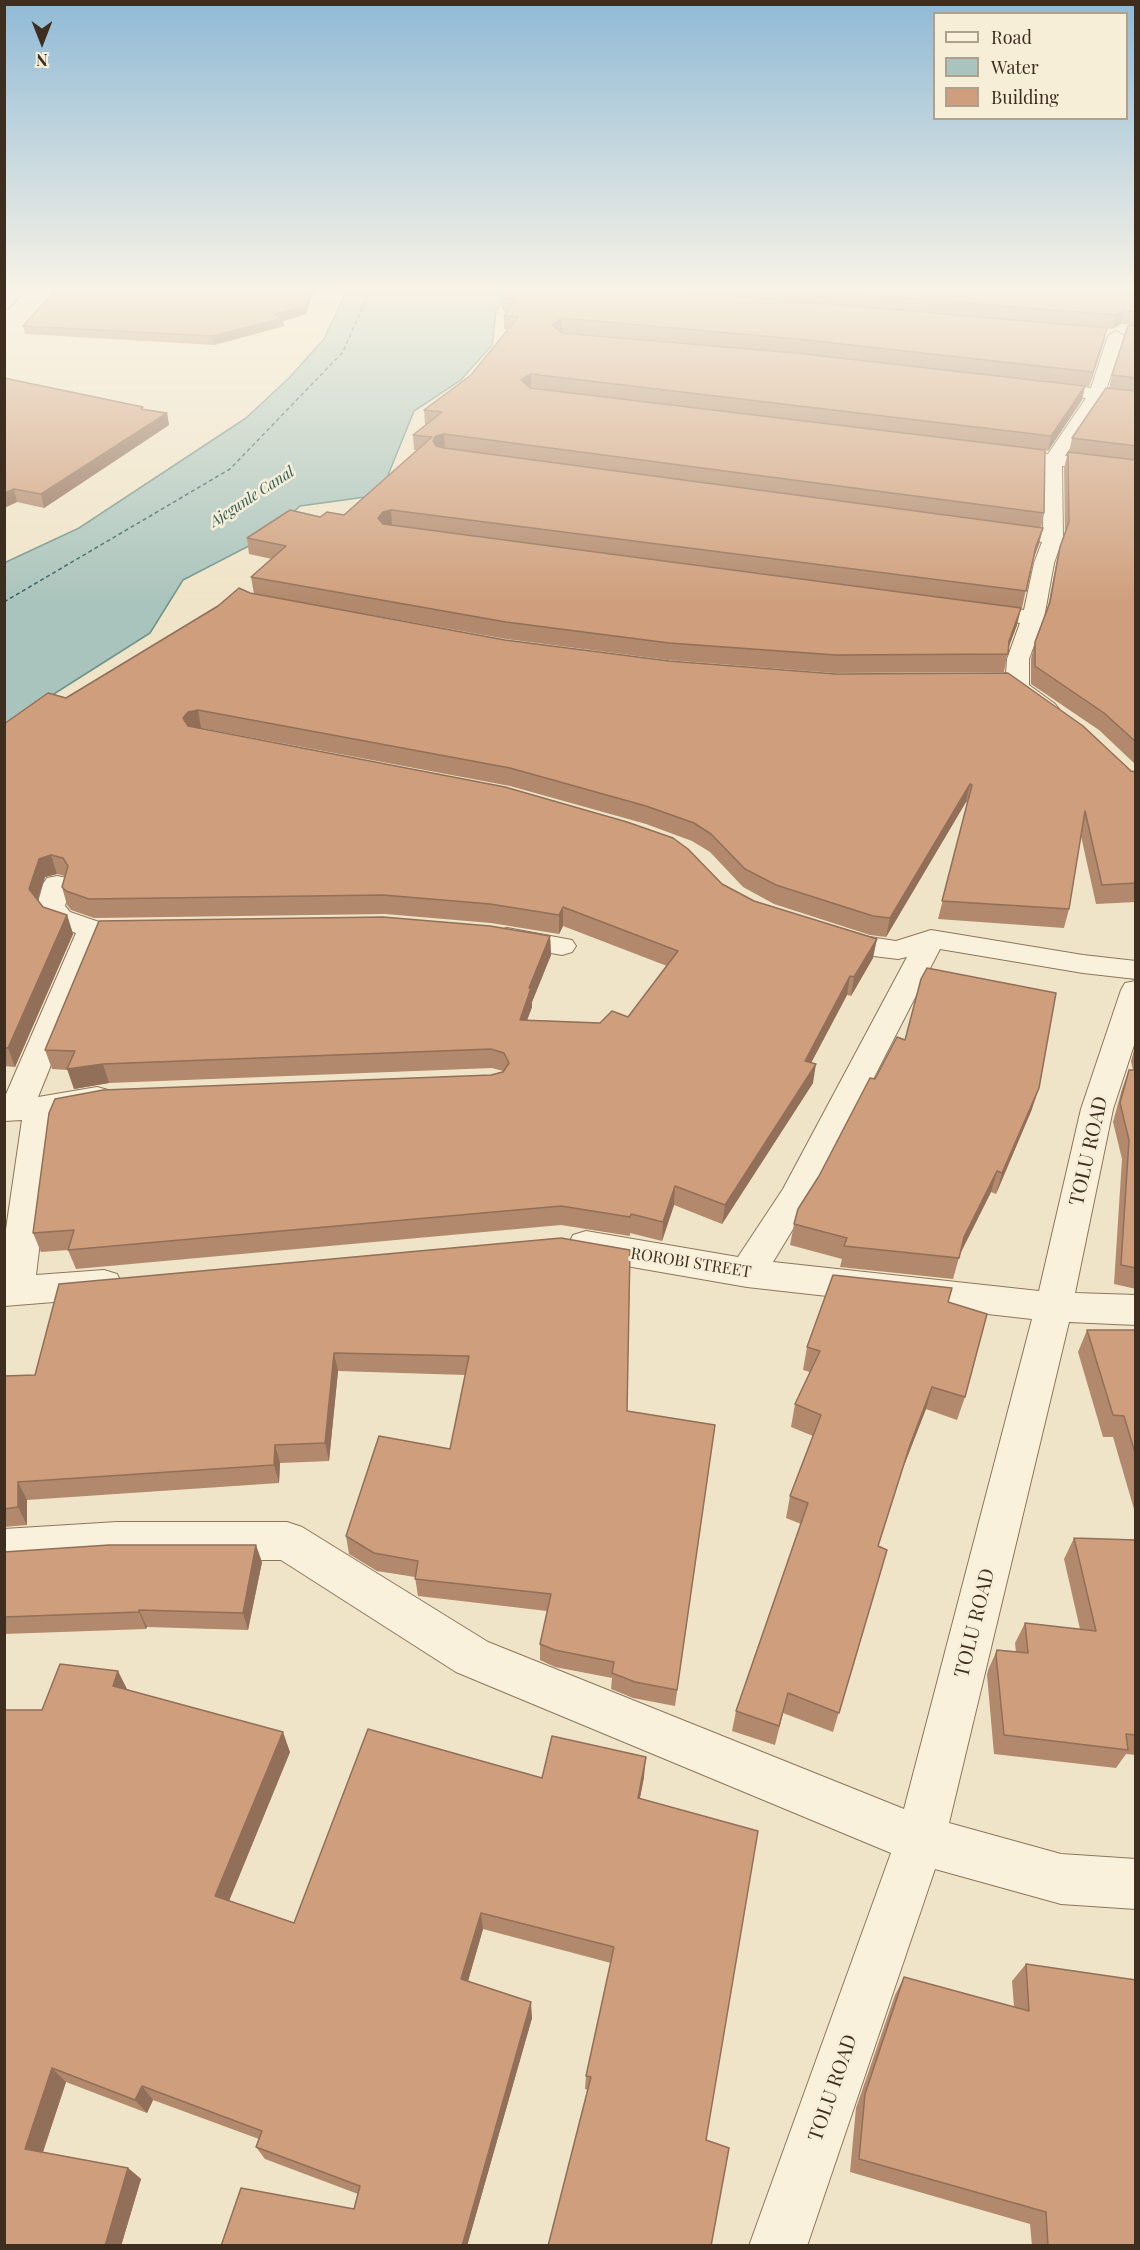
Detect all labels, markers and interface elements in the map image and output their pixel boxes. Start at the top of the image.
north arrow [12,12,72,72]
legend [933,12,1128,120]
text: Road [991,25,1032,49]
text: N [36,50,48,71]
text: Water [991,55,1039,79]
text: Building [991,85,1059,109]
water label: Ajegunle Canal [206,463,298,531]
street label: TOLU ROAD [1065,1094,1113,1208]
street label: ROROBI STREET [629,1244,753,1282]
street label: TOLU ROAD [950,1566,1000,1680]
street label: TOLU ROAD [803,2031,863,2145]

